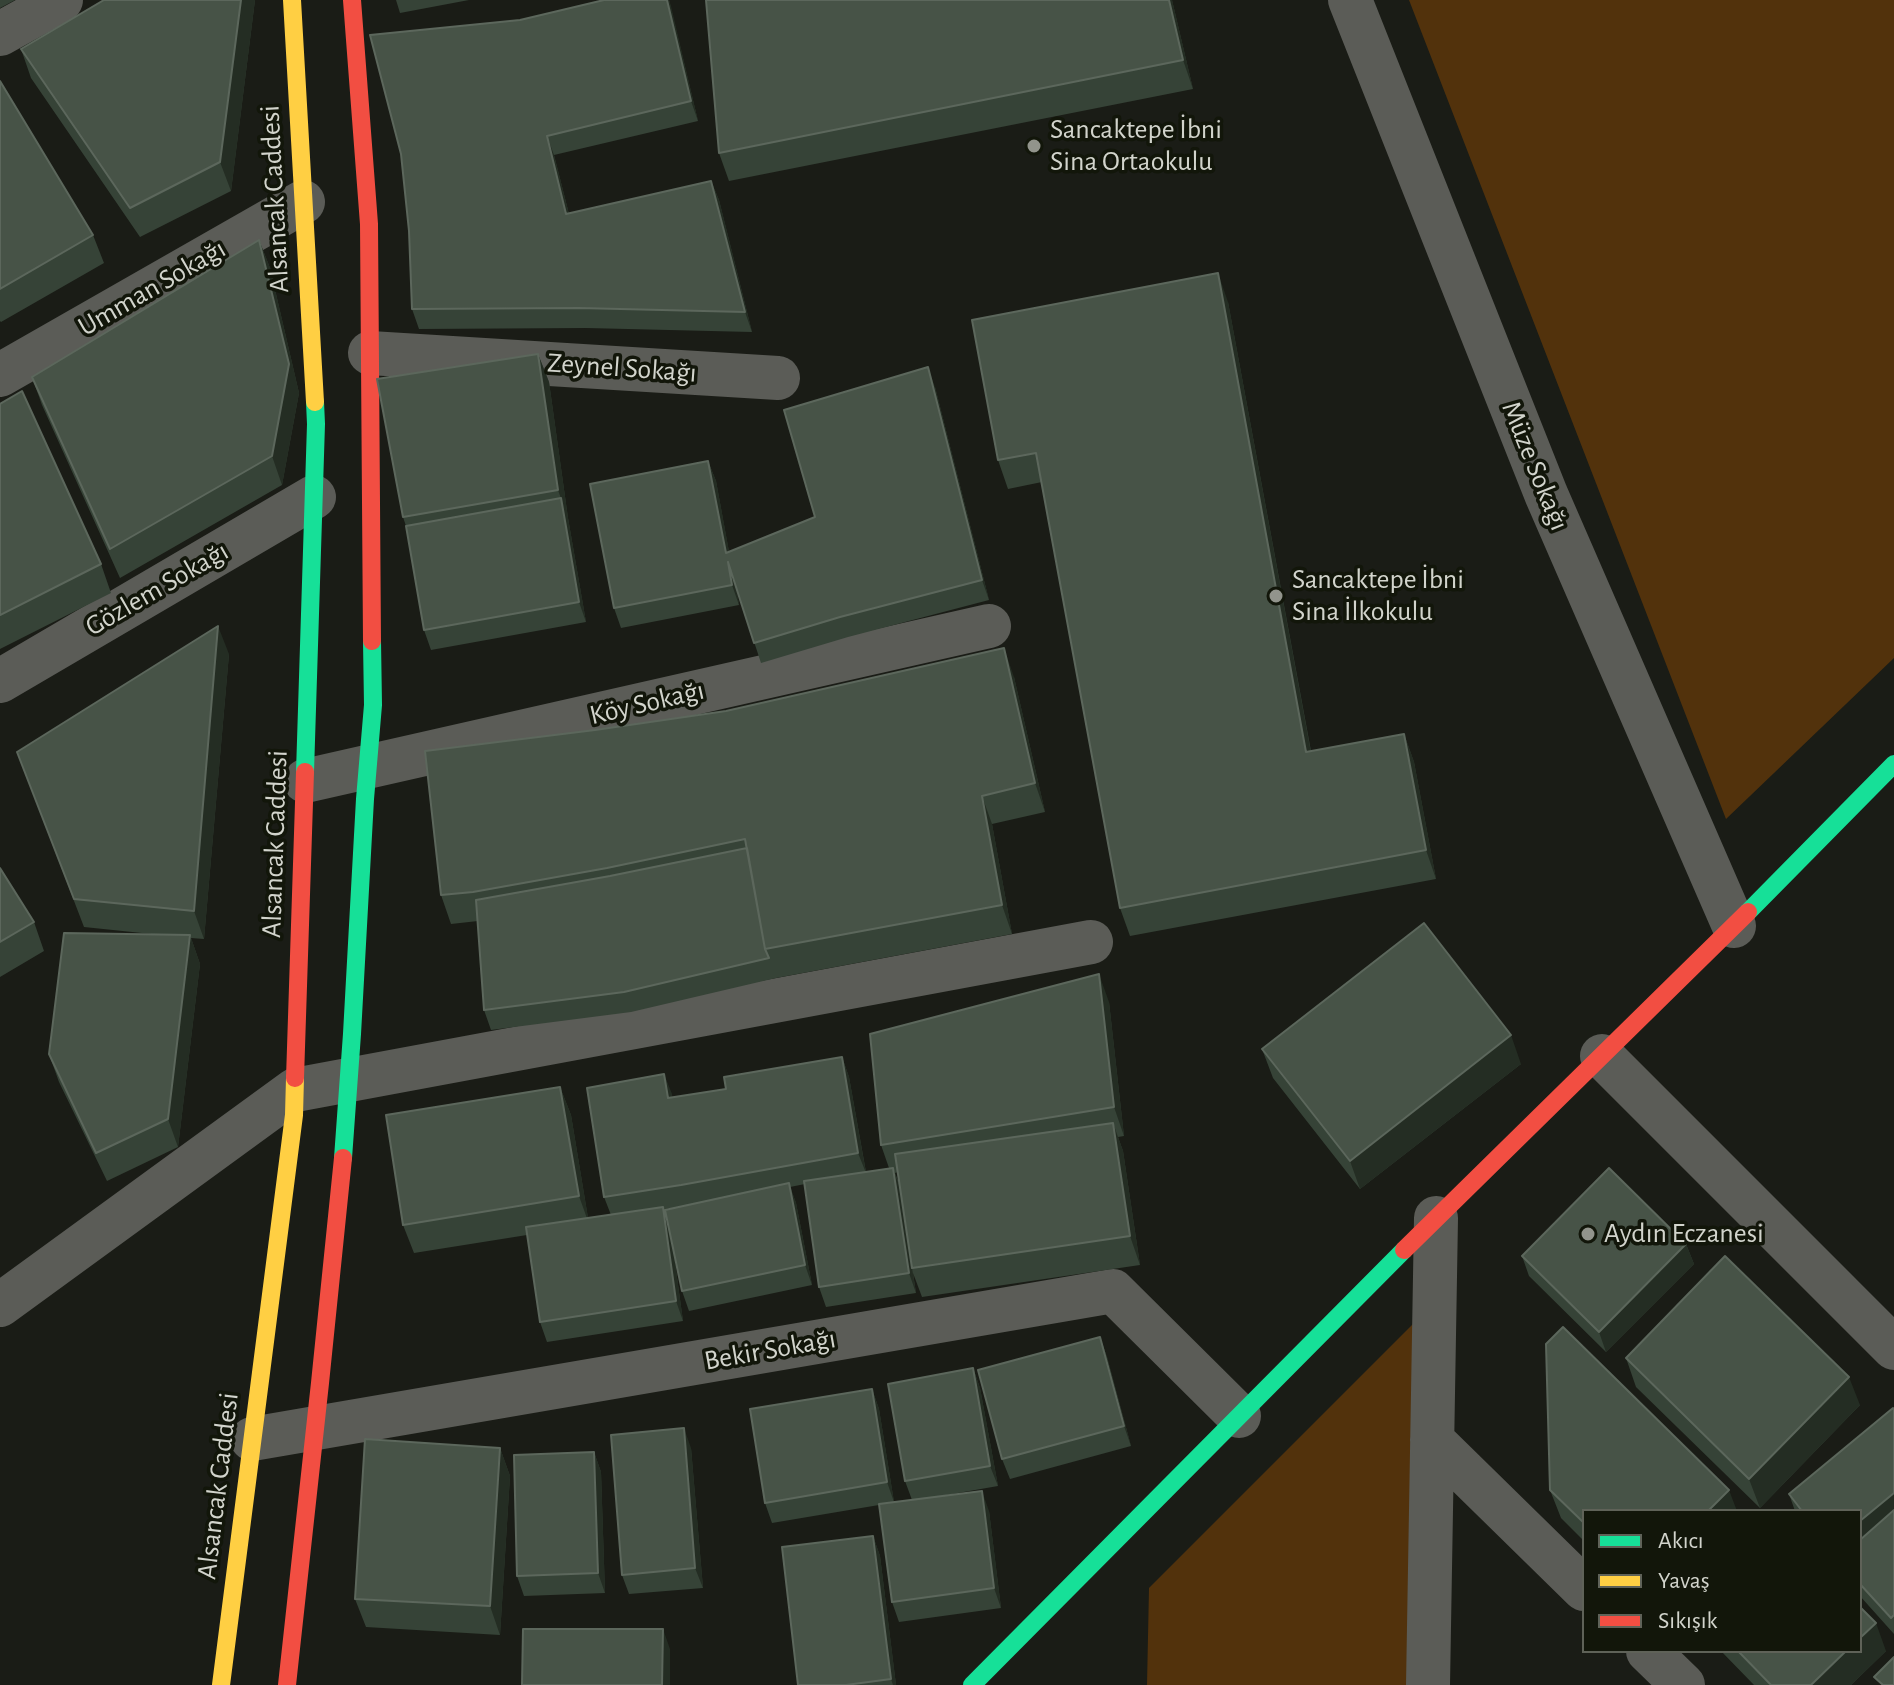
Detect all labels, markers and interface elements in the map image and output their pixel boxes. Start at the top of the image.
street label: Alsancak Caddesi [253,104,297,294]
place label: Sancaktepe İbni Sina Ortaokulu [1050,113,1222,179]
marker: Sancaktepe İbni Sina Ortaokulu [1025,137,1043,155]
street label: Umman Sokağı [72,232,232,344]
street label: Zeynel Sokağı [546,346,698,390]
street label: Müze Sokağı [1494,396,1576,536]
street label: Gözlem Sokağı [79,534,235,644]
place label: Sancaktepe İbni Sina İlkokulu [1292,563,1464,629]
marker: Sancaktepe İbni Sina İlkokulu [1267,587,1285,605]
street label: Köy Sokağı [586,674,708,732]
street label: Alsancak Caddesi [255,750,295,938]
place label: Aydın Eczanesi [1604,1217,1764,1251]
marker: Aydın Eczanesi [1579,1225,1597,1243]
street label: Bekir Sokağı [702,1322,838,1378]
street label: Alsancak Caddesi [190,1391,246,1581]
legend [1582,1509,1862,1653]
text: Akıcı [1658,1529,1704,1553]
text: Yavaş [1658,1569,1710,1593]
text: Sıkışık [1658,1609,1718,1633]

